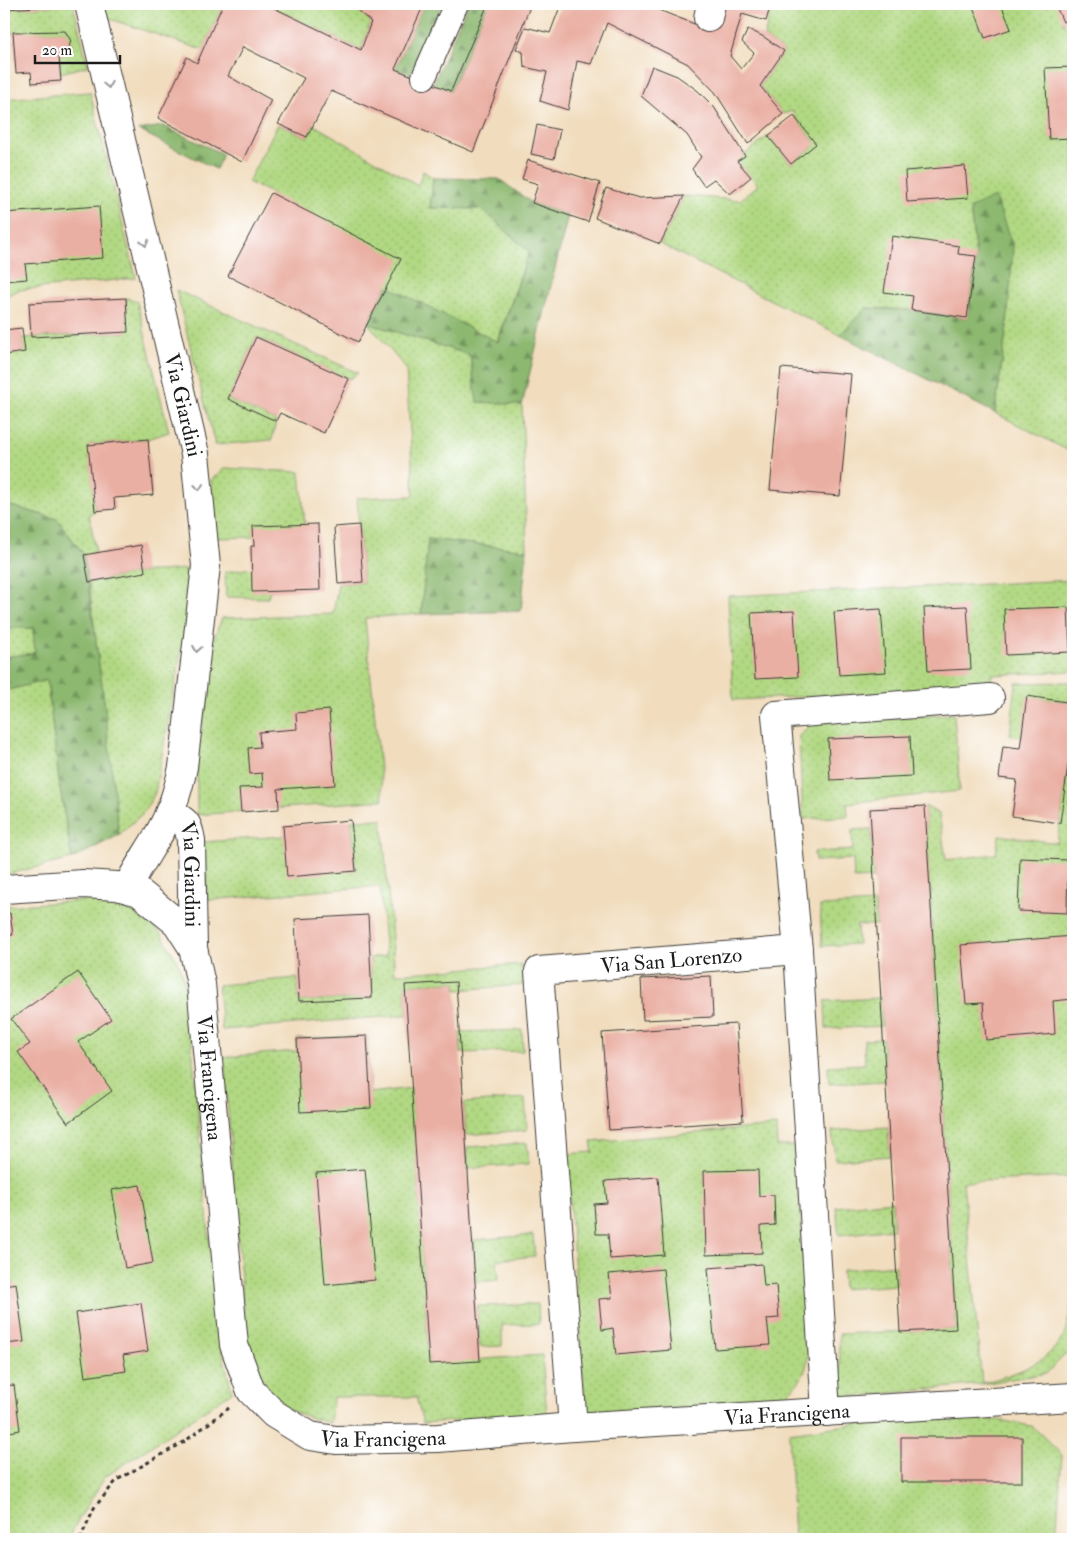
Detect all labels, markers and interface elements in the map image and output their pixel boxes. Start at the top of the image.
scale bar [35,32,120,64]
text: 20 m [42,41,72,60]
one-way arrow [102,81,113,90]
one-way arrow [139,239,150,248]
street label: Via Giardini [158,351,208,460]
one-way arrow [193,484,204,492]
one-way arrow [192,645,203,653]
street label: Via Giardini [173,818,206,928]
street label: Via San Lorenzo [599,942,743,980]
street label: Via Francigena [190,1014,228,1142]
street label: Via Francigena [723,1397,851,1432]
street label: Via Francigena [318,1424,447,1454]

